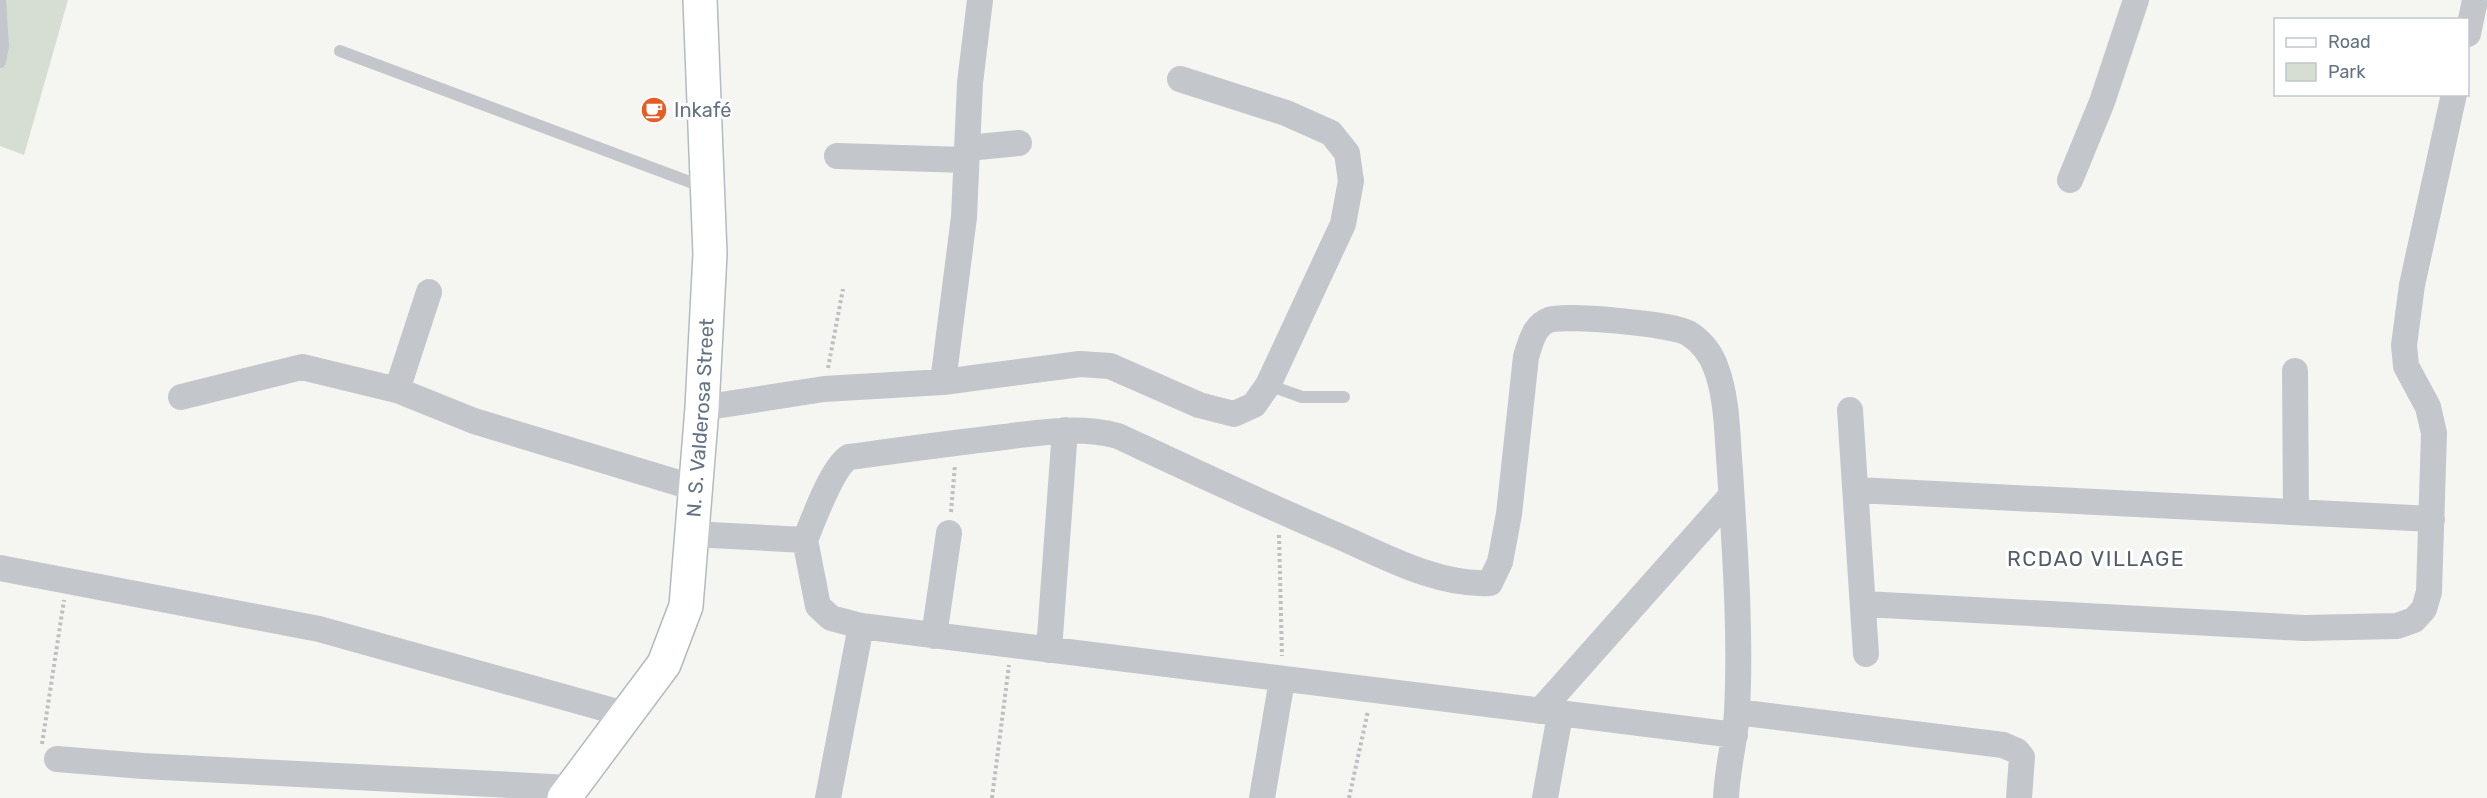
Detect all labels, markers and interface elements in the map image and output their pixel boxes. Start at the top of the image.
legend [2274,18,2469,96]
text: Road [2328,31,2371,53]
text: Park [2328,61,2366,83]
cafe icon: Inkafé [639,95,669,125]
place label: Inkafé [674,98,731,122]
street label: N. S. Valderosa Street [681,317,719,518]
district label: RCDAO VILLAGE [2007,546,2185,571]

